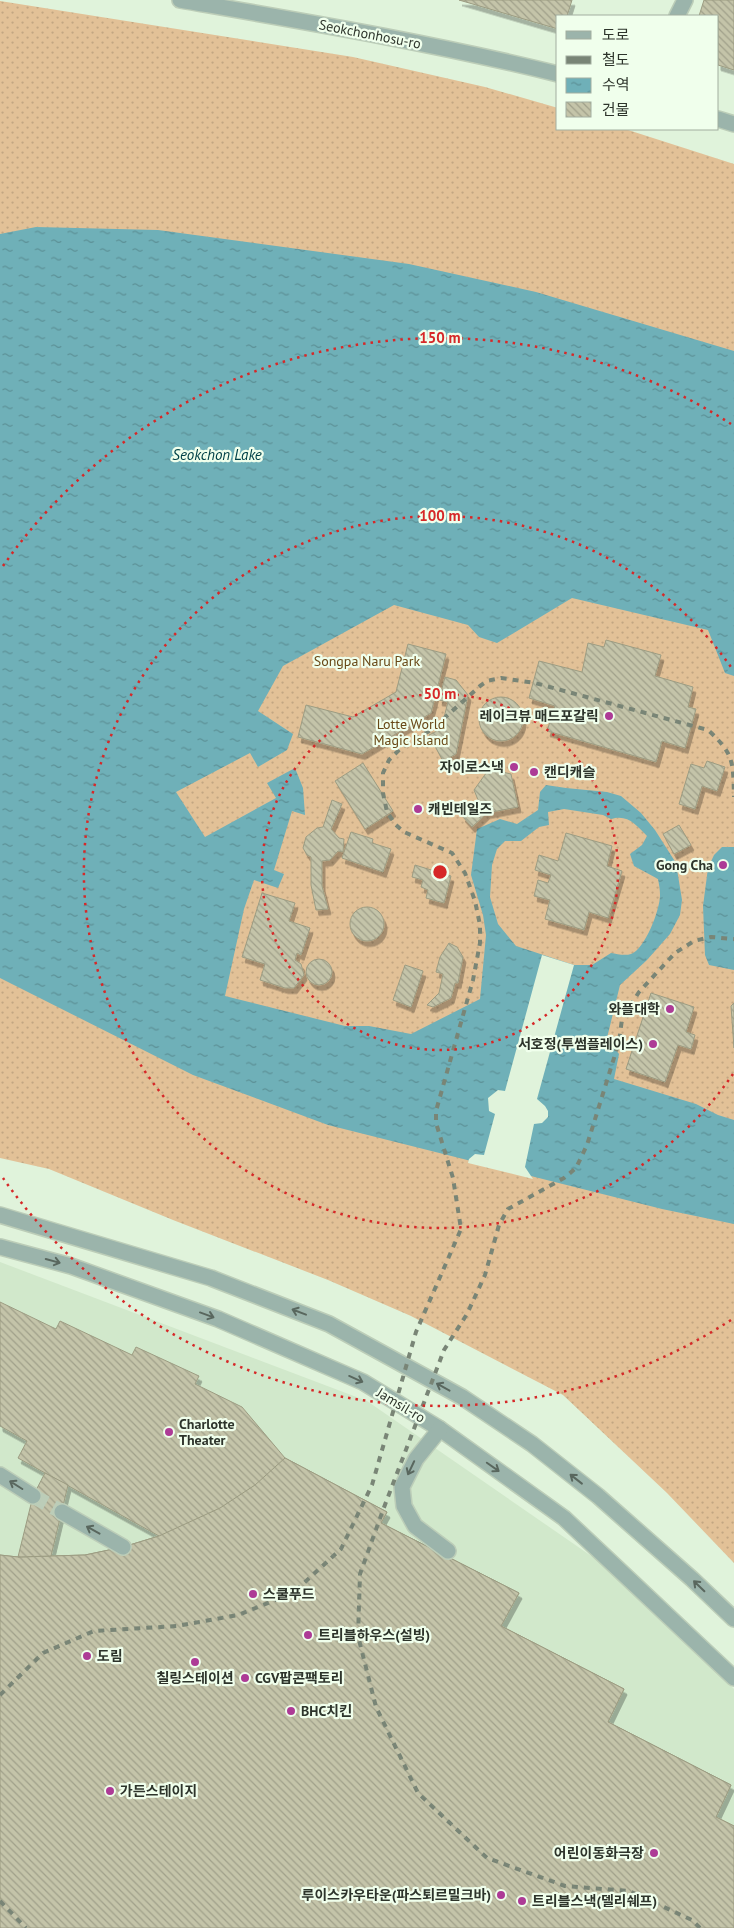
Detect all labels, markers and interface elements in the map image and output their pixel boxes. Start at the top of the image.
street label: Seokchonhosu-ro [317,15,423,53]
legend [556,15,719,130]
text: 도로 [602,25,630,44]
text: 철도 [602,50,630,69]
text: 수역 [602,75,630,94]
text: 건물 [602,100,630,119]
text: 150 m [419,328,461,347]
water label: Seokchon Lake [172,445,262,464]
text: 100 m [419,506,461,525]
park label: Songpa Naru Park [314,652,421,670]
text: 50 m [424,684,456,703]
place label: 레이크뷰 매드포갈릭 [480,707,599,725]
marker: 레이크뷰 매드포갈릭 [603,710,615,722]
park label: Lotte World Magic Island [373,715,449,749]
place label: 자이로스낵 [440,758,504,776]
marker: 자이로스낵 [508,761,520,773]
place label: 캔디캐슬 [544,763,596,781]
marker: 캔디캐슬 [528,766,540,778]
place label: 캐빈테일즈 [428,800,493,818]
marker: 캐빈테일즈 [412,803,424,815]
place label: Gong Cha [656,856,713,874]
marker: Gong Cha [717,859,729,871]
centre of rings [431,863,449,881]
place label: 와플대학 [608,1000,660,1018]
marker: 와플대학 [664,1003,676,1015]
place label: 서호정(투썸플레이스) [518,1035,643,1053]
marker: 서호정(투썸플레이스) [647,1038,659,1050]
one-way arrow [45,1257,61,1267]
one-way arrow [292,1307,307,1316]
one-way arrow [199,1311,214,1320]
one-way arrow [348,1375,363,1385]
one-way arrow [435,1382,450,1392]
street label: Jamsil-ro [373,1383,429,1426]
place label: Charlotte Theater [179,1415,235,1449]
marker: Charlotte Theater [163,1426,175,1438]
one-way arrow [406,1460,416,1475]
one-way arrow [485,1462,499,1472]
one-way arrow [570,1474,583,1485]
one-way arrow [10,1480,24,1490]
one-way arrow [86,1524,100,1534]
one-way arrow [693,1580,705,1592]
place label: 스쿨푸드 [263,1585,315,1603]
marker: 스쿨푸드 [247,1588,259,1600]
place label: 트리블하우스(설빙) [318,1626,430,1644]
marker: 트리블하우스(설빙) [302,1629,314,1641]
place label: 도림 [97,1647,123,1665]
marker: 도림 [81,1650,93,1662]
marker: 칠링스테이션 [189,1656,201,1668]
place label: 칠링스테이션 [156,1669,234,1687]
place label: CGV팝콘팩토리 [255,1669,344,1687]
marker: CGV팝콘팩토리 [239,1672,251,1684]
place label: BHC치킨 [301,1702,352,1720]
marker: BHC치킨 [285,1705,297,1717]
place label: 가든스테이지 [120,1782,197,1800]
marker: 가든스테이지 [104,1785,116,1797]
place label: 어린이동화극장 [554,1844,644,1862]
marker: 어린이동화극장 [648,1847,660,1859]
place label: 루이스카우타운(파스퇴르밀크바) [302,1886,491,1904]
marker: 루이스카우타운(파스퇴르밀크바) [495,1889,507,1901]
place label: 트리블스낵(델리쉐프) [532,1892,657,1910]
marker: 트리블스낵(델리쉐프) [516,1895,528,1907]

